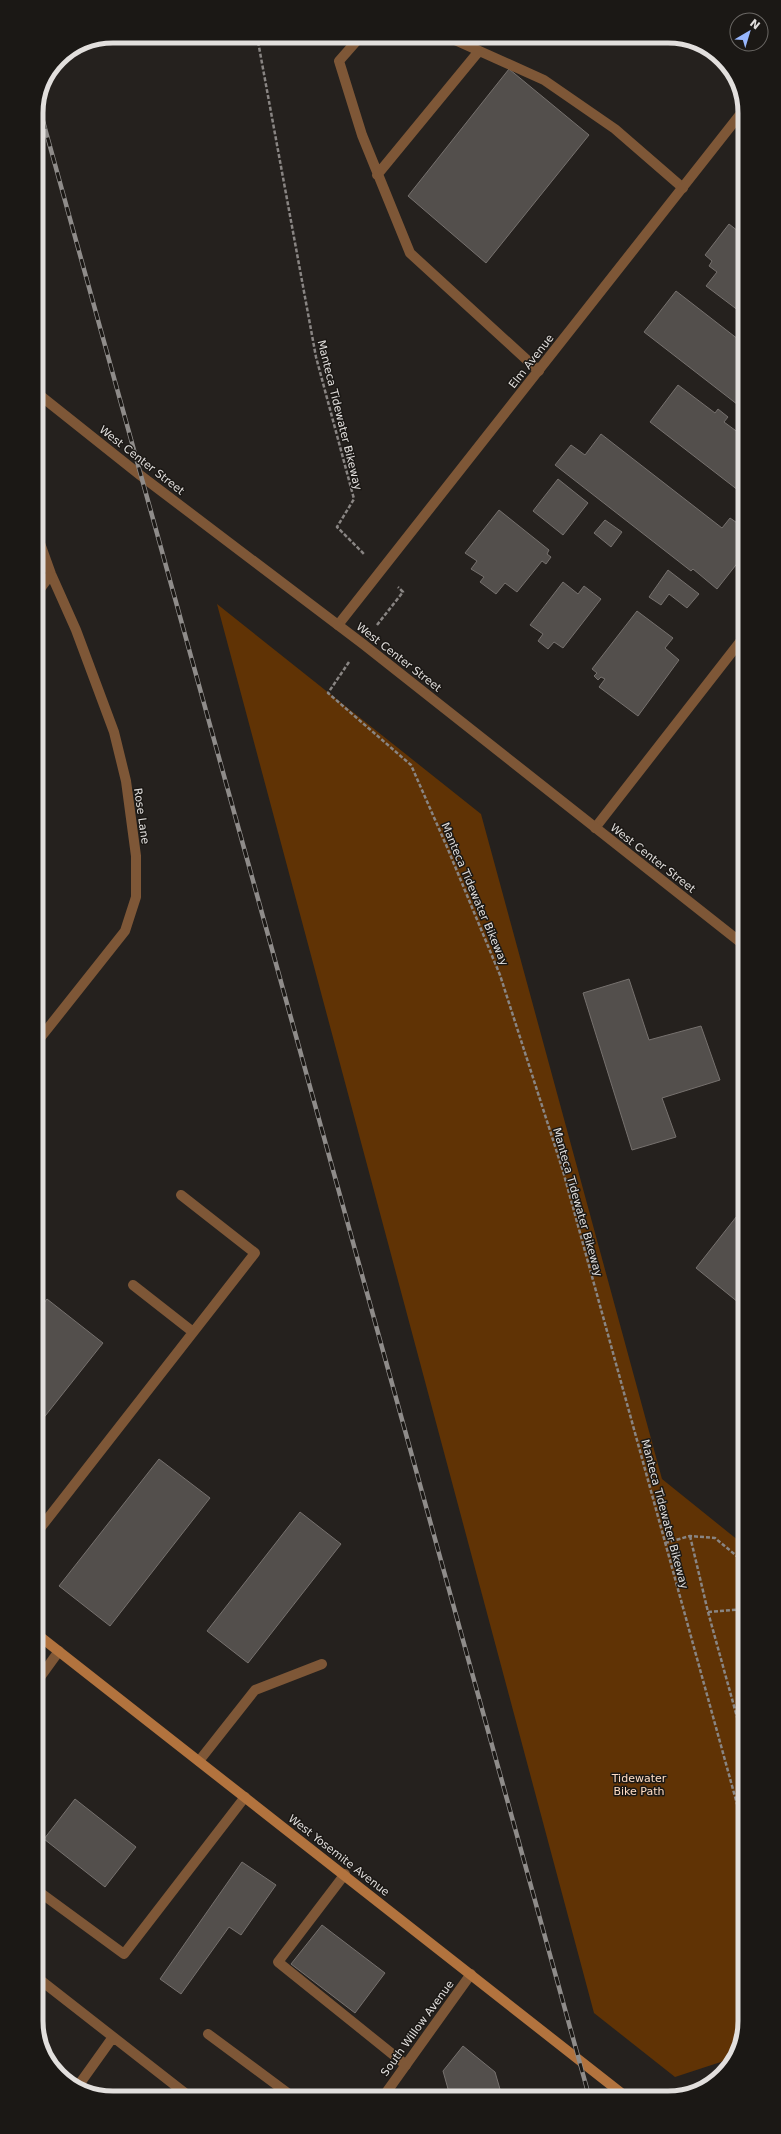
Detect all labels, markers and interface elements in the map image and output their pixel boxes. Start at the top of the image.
north arrow [729,12,769,52]
text: N [747,17,762,32]
street label: Elm Avenue [506,331,557,391]
street label: Manteca Tidewater Bikeway [315,339,365,492]
street label: West Center Street [97,423,187,498]
street label: West Center Street [354,620,444,695]
street label: Rose Lane [131,787,152,845]
street label: Manteca Tidewater Bikeway [438,821,511,968]
street label: West Center Street [608,821,698,896]
street label: Manteca Tidewater Bikeway [550,1126,605,1279]
street label: Manteca Tidewater Bikeway [638,1438,691,1591]
park label: Tidewater Bike Path [611,1772,667,1798]
street label: West Yosemite Avenue [286,1812,392,1899]
street label: South Willow Avenue [378,1978,457,2079]

